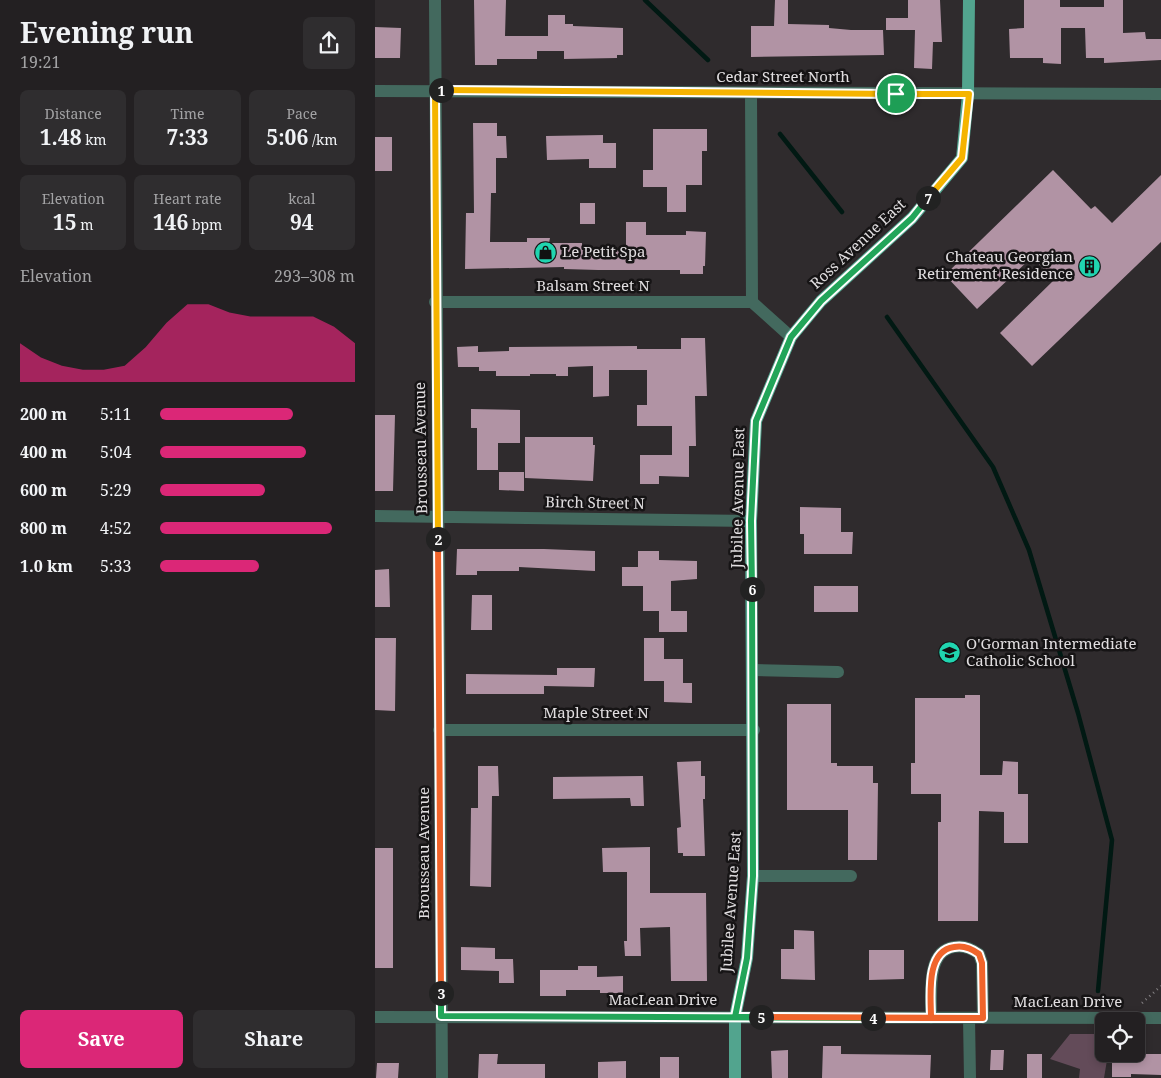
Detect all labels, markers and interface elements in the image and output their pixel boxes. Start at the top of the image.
text: Evening run [20,13,193,51]
button: share [303,17,355,69]
text: 19:21 [20,51,60,73]
street label: Cedar Street North [716,66,850,86]
pin [875,73,917,115]
pin: 1 [429,78,453,102]
icon: arrive [882,80,910,108]
text: 1 [438,81,445,100]
text: Distance [45,104,102,123]
text: Time [171,104,204,123]
text: Pace [286,104,317,123]
text: 1.48 [40,123,82,151]
text: 7:33 [167,123,208,151]
text: 5:06 [266,123,308,151]
text: km [82,130,107,149]
text: /km [308,130,337,149]
pin: 7 [915,186,941,210]
text: Elevation [42,189,105,208]
text: Heart rate [153,189,222,208]
text: kcal [288,189,315,208]
text: 7 [925,189,932,208]
street label: Ross Avenue East [805,194,909,293]
text: 15 [53,208,77,236]
text: 146 [153,208,188,236]
text: 94 [290,208,314,236]
text: m [77,215,93,234]
text: bpm [188,215,222,234]
shop icon: Le Petit Spa [534,240,558,264]
place label: Le Petit Spa [562,241,645,261]
place label: Chateau Georgian Retirement Residence [917,246,1073,283]
building icon: Chateau Georgian Retirement Residence [1077,254,1101,278]
text: Elevation [20,265,92,287]
text: 293–308 m [274,265,355,287]
street label: Balsam Street N [536,275,650,295]
street label: Brousseau Avenue [409,382,431,514]
text: 200 m [20,403,67,425]
text: 5:11 [100,403,131,425]
street label: Jubilee Avenue East [726,427,748,570]
text: 400 m [20,441,67,463]
text: 5:04 [100,441,131,463]
text: 600 m [20,479,67,501]
text: 5:29 [100,479,131,501]
street label: Birch Street N [545,491,646,513]
text: 800 m [20,517,67,539]
text: 4:52 [100,517,131,539]
pin: 2 [425,526,451,552]
text: 2 [435,530,442,549]
text: 1.0 km [20,555,73,577]
text: 5:33 [100,555,131,577]
pin: 6 [739,576,765,602]
text: 6 [749,580,756,599]
place label: O'Gorman Intermediate Catholic School [966,633,1137,670]
school or university icon: O'Gorman Intermediate Catholic School [938,641,962,665]
street label: Maple Street N [543,702,649,722]
street label: Brousseau Avenue [413,787,433,919]
street label: Jubilee Avenue East [715,831,745,974]
pin: 3 [429,980,453,1006]
text: 3 [438,984,445,1003]
street label: MacLean Drive [609,989,717,1009]
street label: MacLean Drive [1014,991,1122,1011]
pin: 5 [749,1004,773,1030]
pin: 4 [861,1006,885,1030]
text: 5 [758,1008,765,1027]
text: 4 [870,1009,877,1028]
button: Save [20,1010,183,1068]
button: Share [193,1010,355,1068]
map controls [1095,1012,1145,1062]
button: locate [1095,1012,1145,1062]

